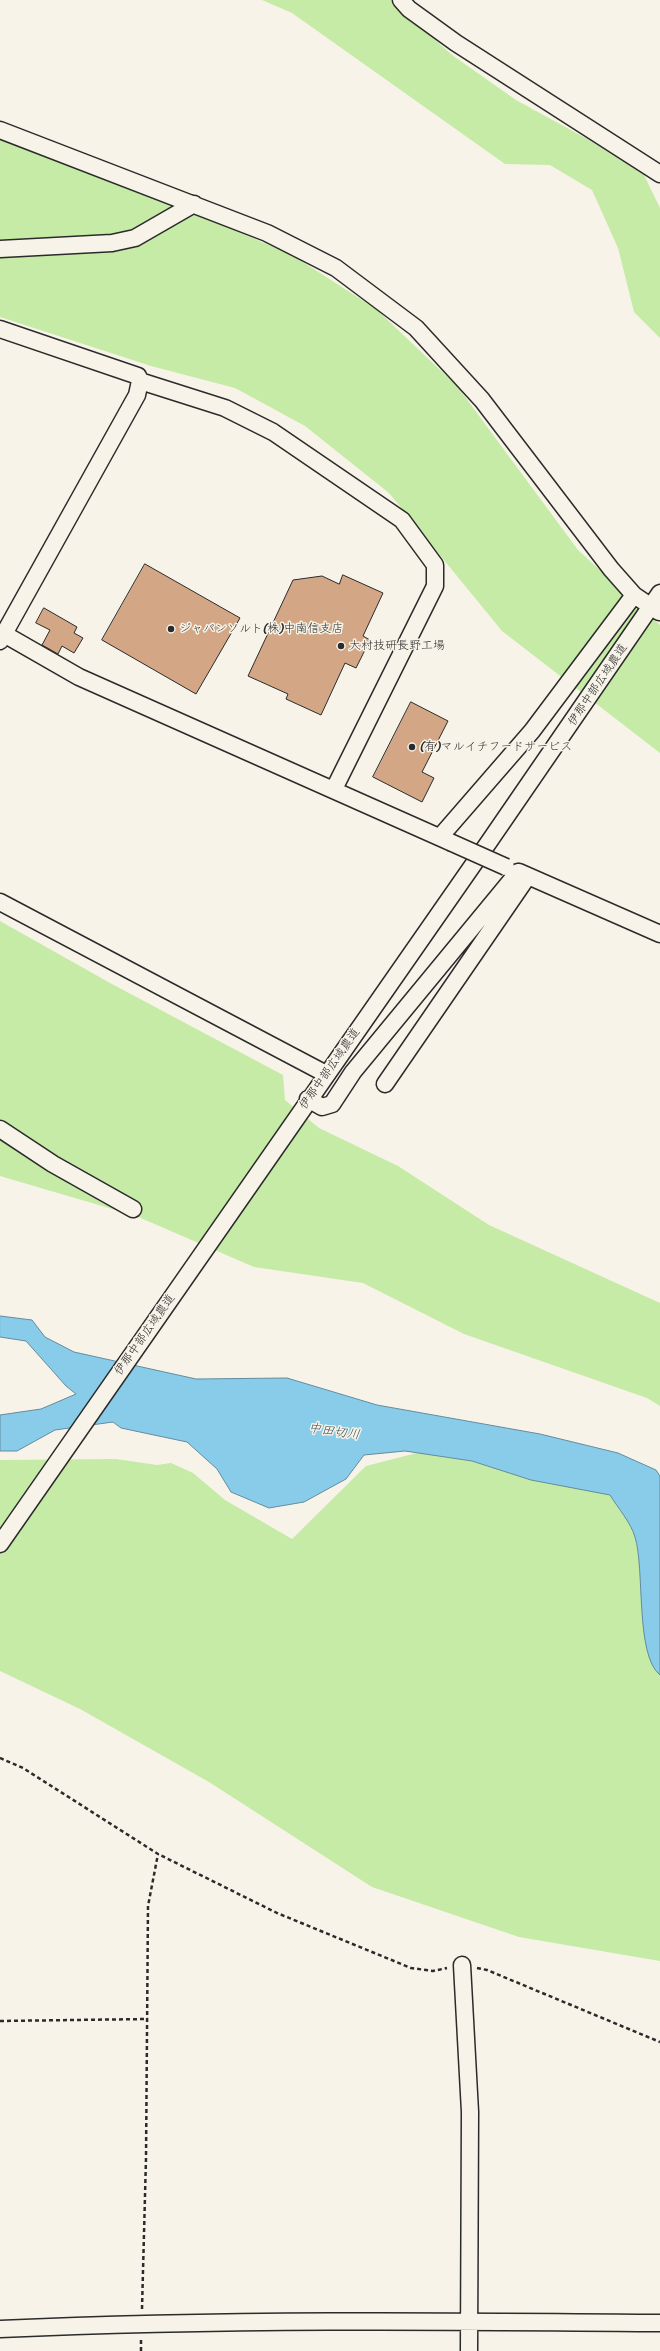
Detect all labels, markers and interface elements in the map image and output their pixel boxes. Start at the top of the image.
place label: ジャパンソルト(株)中南信支店 [179,622,343,636]
marker: ジャパンソルト(株)中南信支店 [166,624,176,634]
place label: 大村技研長野工場 [349,639,445,653]
marker: 大村技研長野工場 [336,641,346,651]
street label: 伊那中部広域農道 [565,641,631,729]
place label: (有)マルイチフードサービス [420,740,572,754]
marker: (有)マルイチフードサービス [407,742,417,752]
street label: 伊那中部広域農道 [297,1026,363,1112]
street label: 伊那中部広域農道 [112,1292,178,1378]
water label: 中田切川 [307,1421,361,1443]

